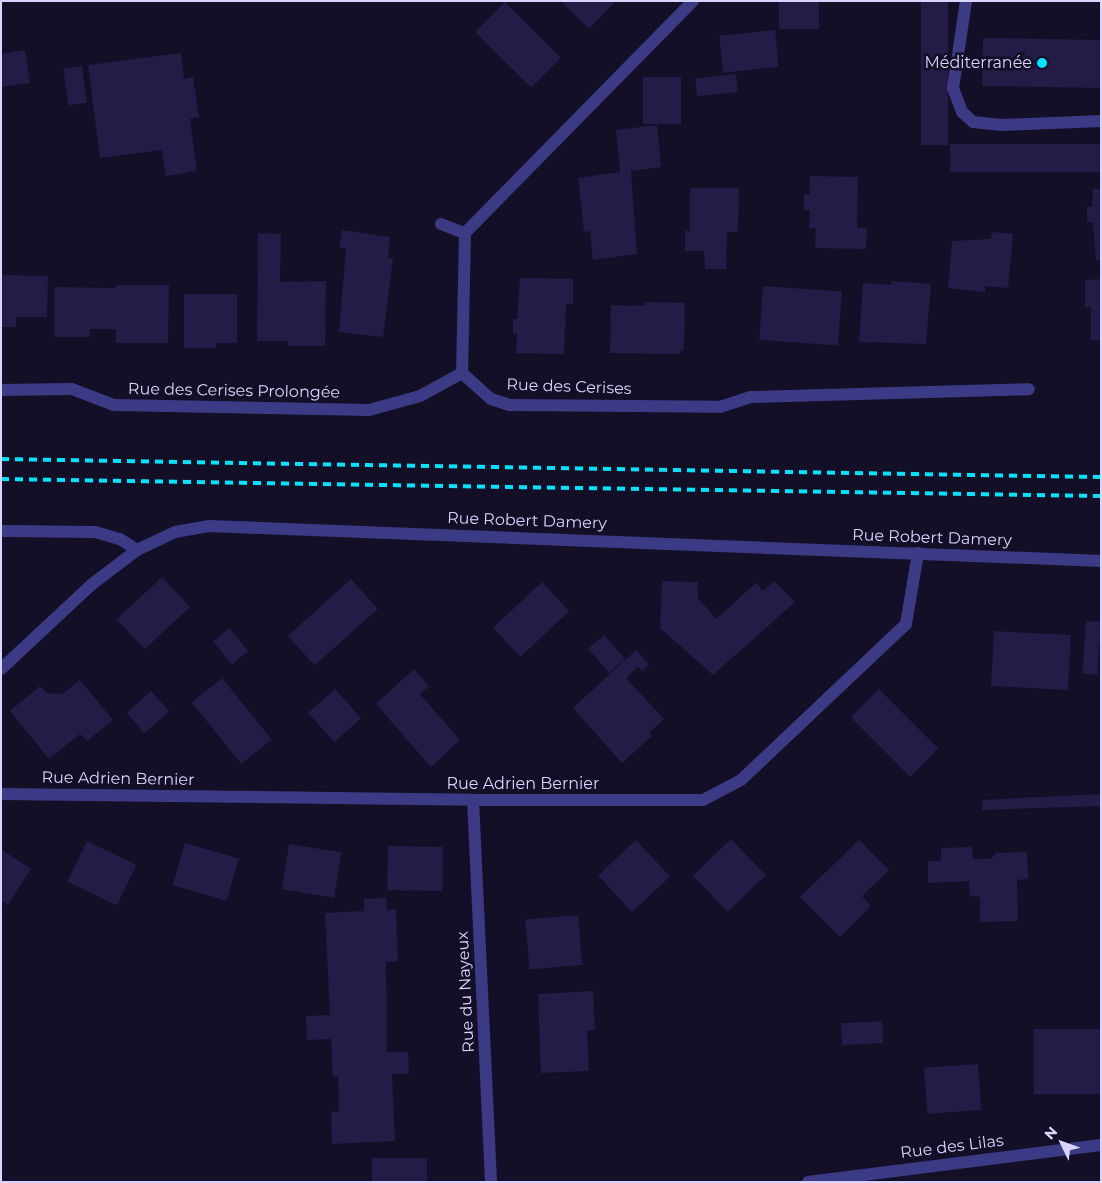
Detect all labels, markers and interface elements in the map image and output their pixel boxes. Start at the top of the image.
place label: Méditerranée [925,53,1032,73]
marker: Méditerranée [1036,57,1048,69]
street label: Rue des Cerises [506,375,632,399]
street label: Rue des Cerises Prolongée [128,380,340,402]
street label: Rue Robert Damery [447,509,607,533]
street label: Rue Robert Damery [852,526,1012,550]
street label: Rue Adrien Bernier [41,768,195,790]
street label: Rue Adrien Bernier [447,774,599,794]
street label: Rue du Nayeux [453,931,479,1053]
north arrow [1037,1118,1087,1168]
text: N [1040,1123,1061,1143]
street label: Rue des Lilas [899,1131,1005,1163]

